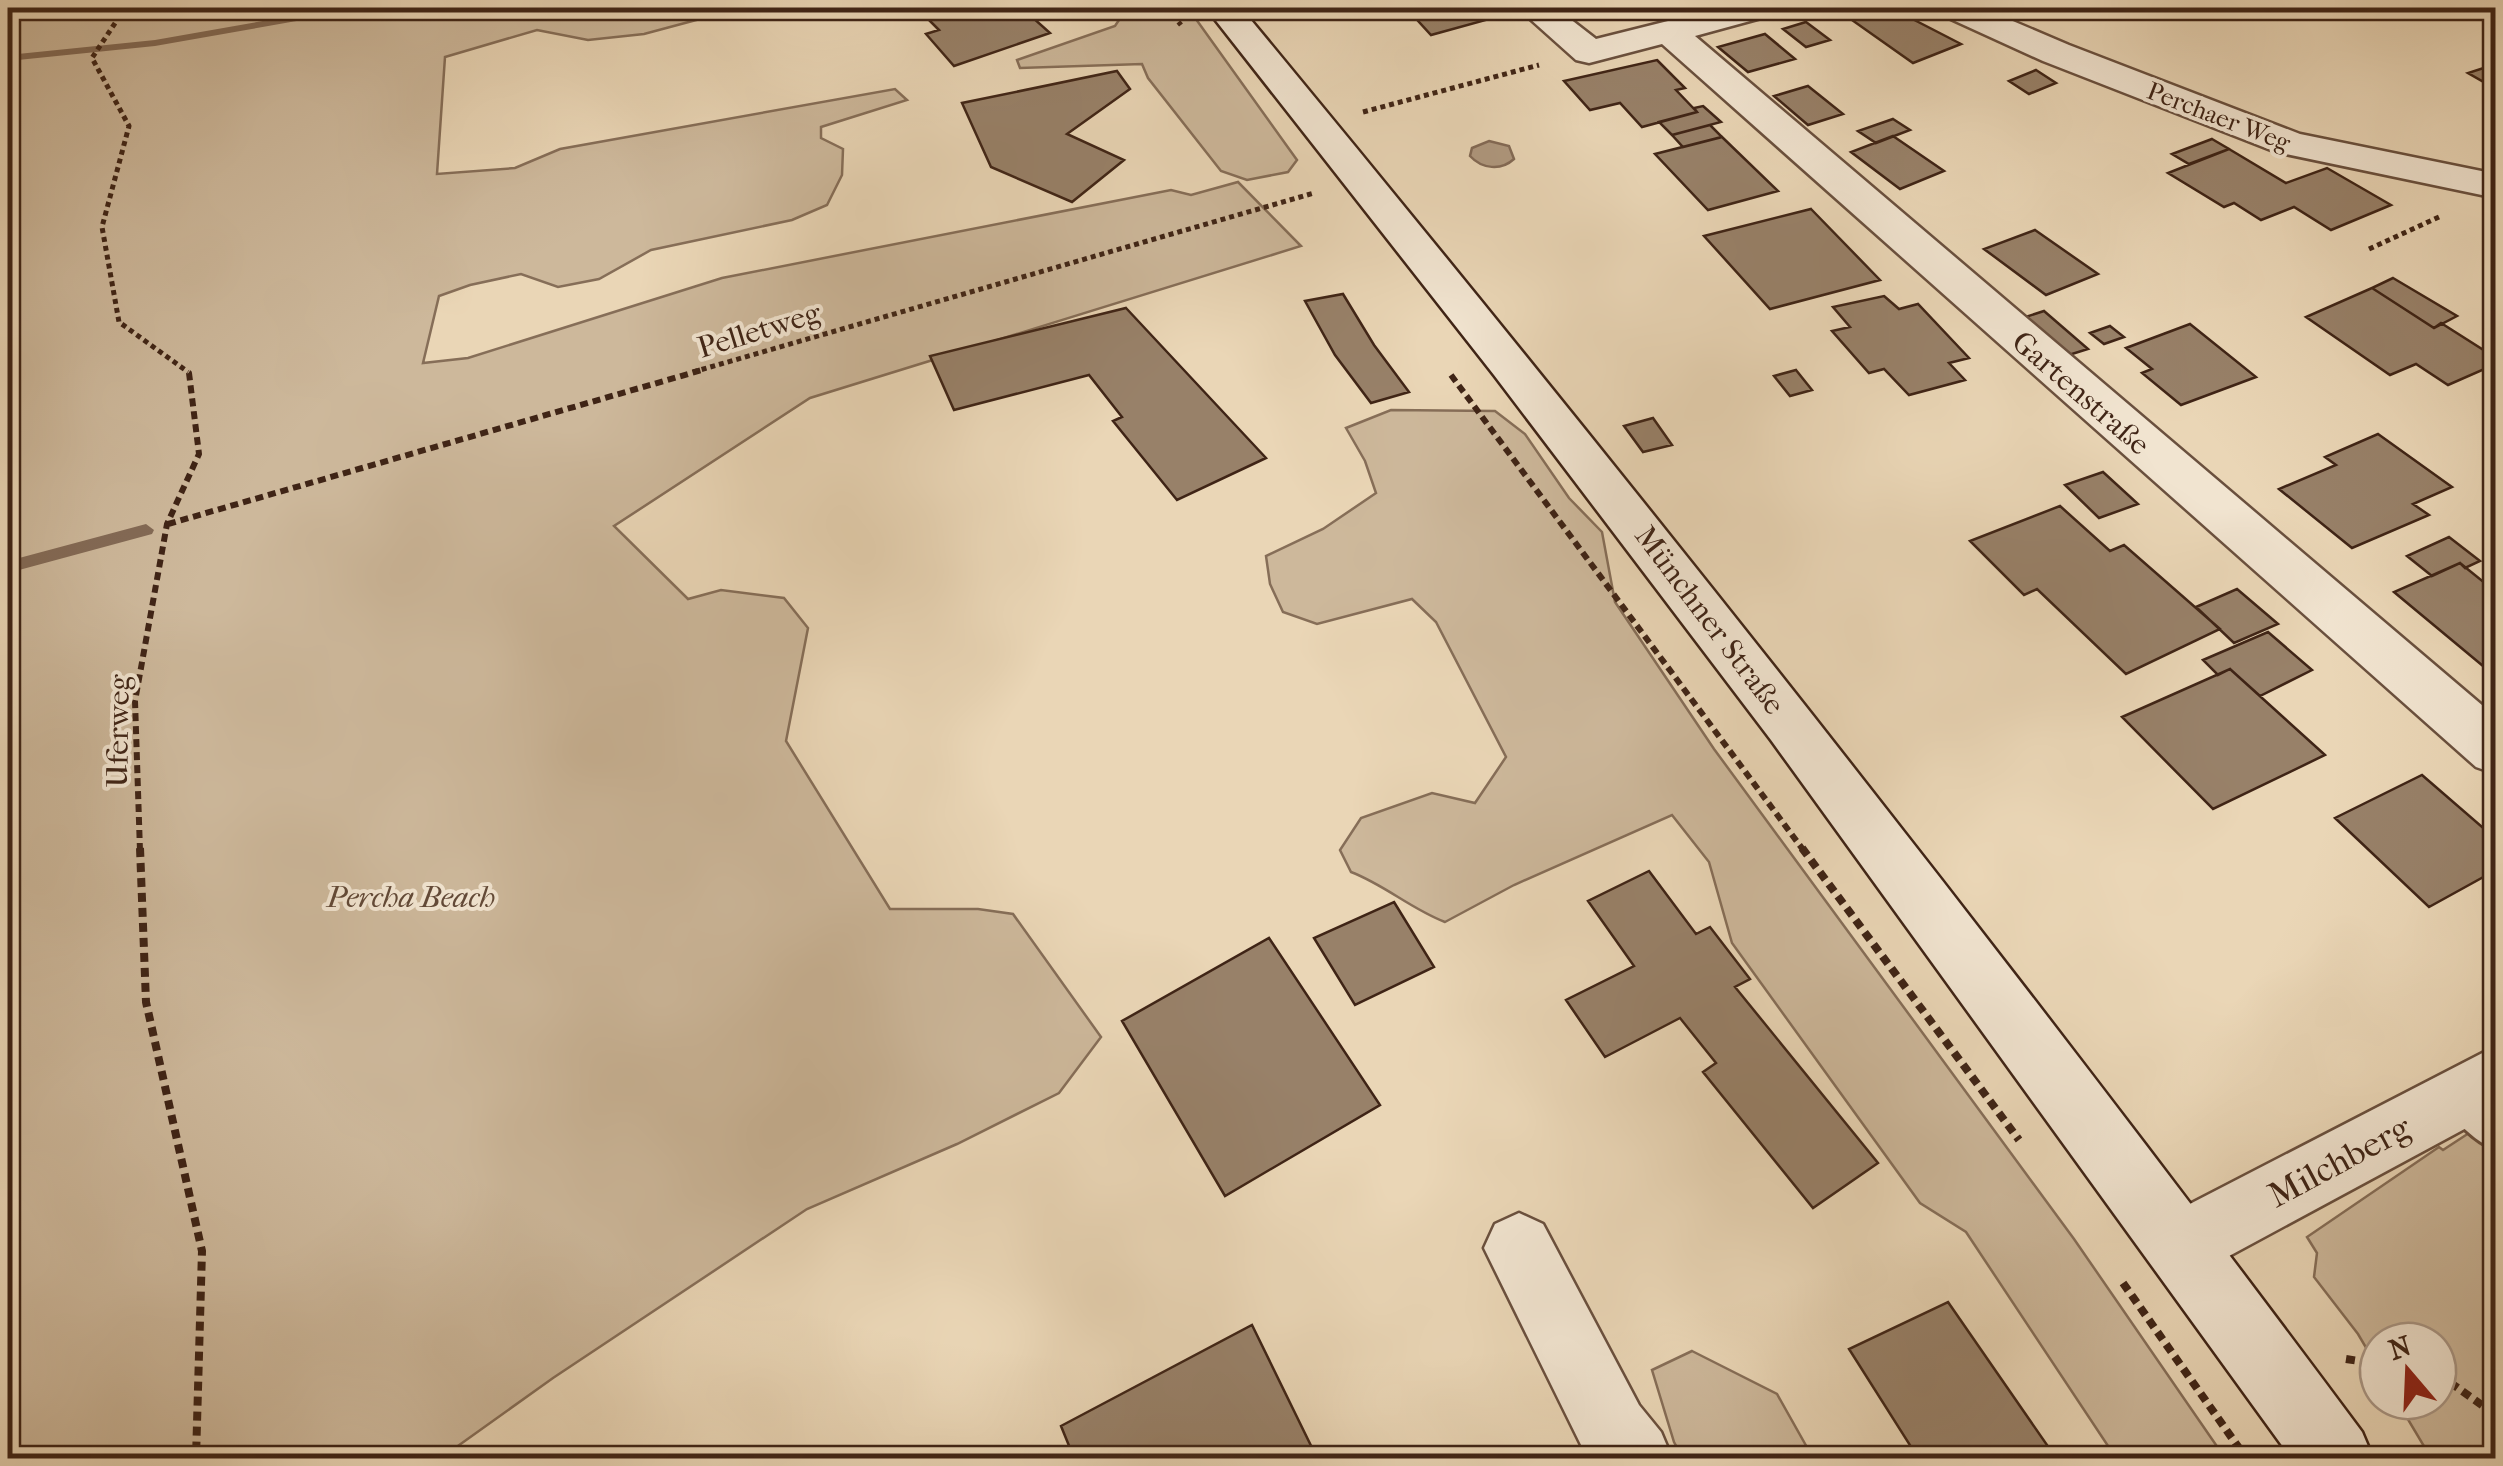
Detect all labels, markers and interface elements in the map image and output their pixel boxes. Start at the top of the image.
street label: Perchaer Weg [2143,76,2295,157]
street label: Pelletweg [693,295,826,366]
street label: Gartenstraße [2005,324,2157,463]
street label: Münchner Straße [1627,519,1792,722]
street label: Uferweg [100,673,137,788]
park label: Percha Beach [325,880,495,915]
street label: Milchberg [2261,1107,2418,1216]
north arrow [2358,1321,2458,1421]
text: N [2385,1329,2416,1367]

